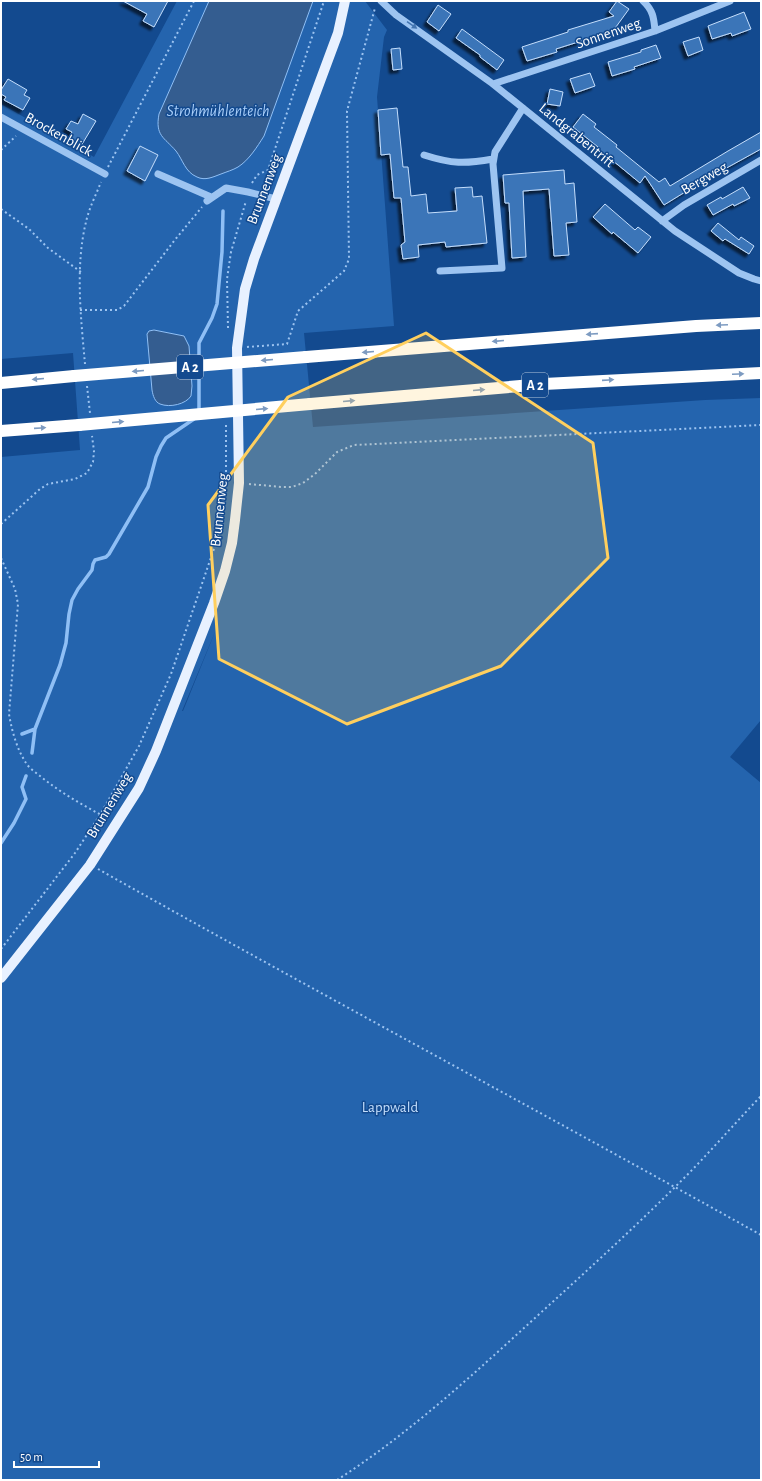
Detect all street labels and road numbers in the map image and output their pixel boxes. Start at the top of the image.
street label: Sonnenweg [574,15,643,52]
street label: Landgrabentrift [536,100,618,170]
street label: Brockenblick [22,110,95,159]
street label: Brunnenweg [244,151,285,226]
street label: Bergweg [678,159,731,198]
road number: A 2 [177,355,203,379]
road number: A 2 [522,373,548,397]
street label: Brunnenweg [208,472,231,548]
street label: Brunnenweg [84,769,135,841]

